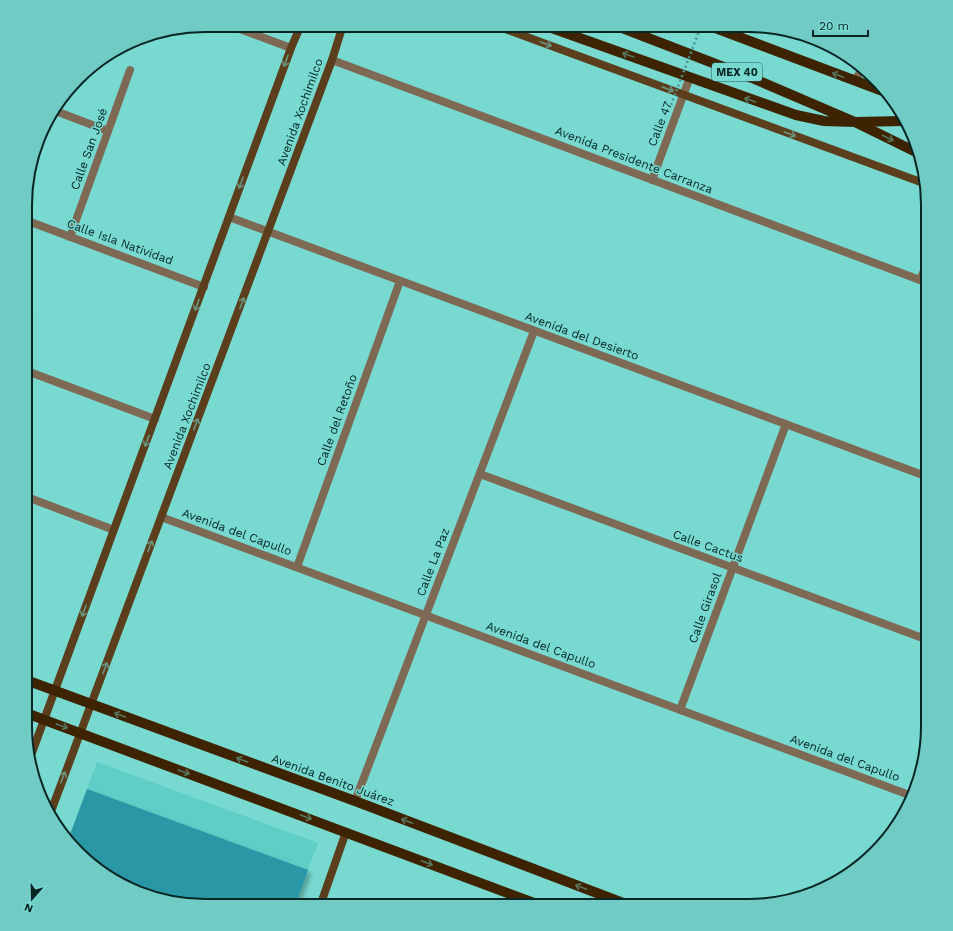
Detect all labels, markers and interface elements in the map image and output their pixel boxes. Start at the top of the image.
scale bar [813,12,868,38]
text: 20 m [819,19,849,33]
one-way arrow [540,41,552,49]
one-way arrow [621,51,634,58]
one-way arrow [282,55,290,67]
street label: Avenida Xochimilco [274,57,326,167]
road number: MEX 40 [712,63,762,81]
one-way arrow [833,70,845,78]
one-way arrow [662,86,674,94]
one-way arrow [744,95,756,103]
street label: Calle 47 [645,99,675,148]
street label: Calle San José [68,106,110,192]
street label: Avenida Presidente Carranza [553,123,715,197]
one-way arrow [784,131,796,139]
one-way arrow [881,135,893,142]
one-way arrow [237,177,245,189]
street label: Calle Isla Natividad [65,216,175,268]
one-way arrow [238,297,246,309]
one-way arrow [192,299,200,311]
street label: Avenida del Desierto [523,309,641,363]
street label: Avenida Xochimilco [160,361,214,471]
street label: Calle del Retoño [314,372,360,468]
one-way arrow [193,419,201,431]
one-way arrow [143,434,150,447]
street label: Avenida del Capullo [180,506,294,558]
street label: Calle La Paz [414,526,452,598]
street label: Calle Cactus [671,527,745,565]
one-way arrow [147,541,155,553]
street label: Calle Girasol [686,571,724,645]
one-way arrow [80,604,88,616]
street label: Avenida del Capullo [484,619,598,671]
one-way arrow [101,662,109,674]
one-way arrow [114,710,126,718]
one-way arrow [56,723,68,731]
street label: Avenida del Capullo [788,732,902,784]
street label: Avenida Benito Juárez [270,751,396,809]
one-way arrow [236,755,248,763]
one-way arrow [178,768,190,776]
one-way arrow [60,771,68,783]
one-way arrow [299,814,312,821]
one-way arrow [402,817,414,825]
one-way arrow [421,859,433,867]
north arrow [12,879,52,919]
one-way arrow [576,882,588,890]
text: N [23,900,35,915]

